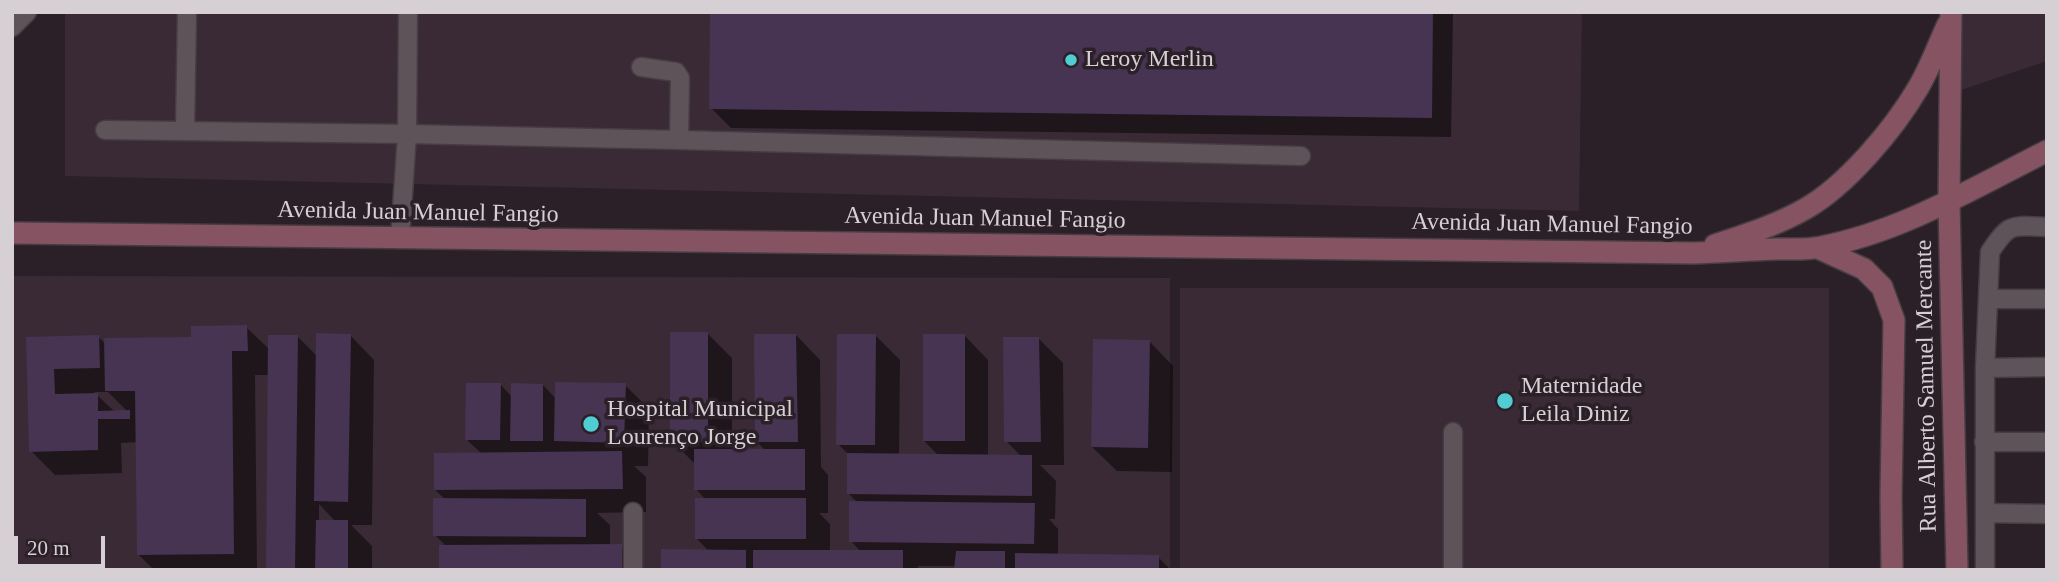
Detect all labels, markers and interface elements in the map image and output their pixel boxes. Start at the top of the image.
place label: Leroy Merlin [1085,46,1214,74]
marker: Leroy Merlin [1063,52,1079,68]
street label: Avenida Juan Manuel Fangio [277,196,559,230]
street label: Avenida Juan Manuel Fangio [844,202,1126,236]
street label: Avenida Juan Manuel Fangio [1411,208,1693,242]
street label: Rua Alberto Samuel Mercante [1910,239,1944,533]
place label: Maternidade Leila Diniz [1521,373,1642,429]
marker: Maternidade Leila Diniz [1495,391,1515,411]
place label: Hospital Municipal Lourenço Jorge [607,396,793,452]
marker: Hospital Municipal Lourenço Jorge [581,414,601,434]
scale bar [18,522,108,566]
text: 20 m [27,536,70,560]

